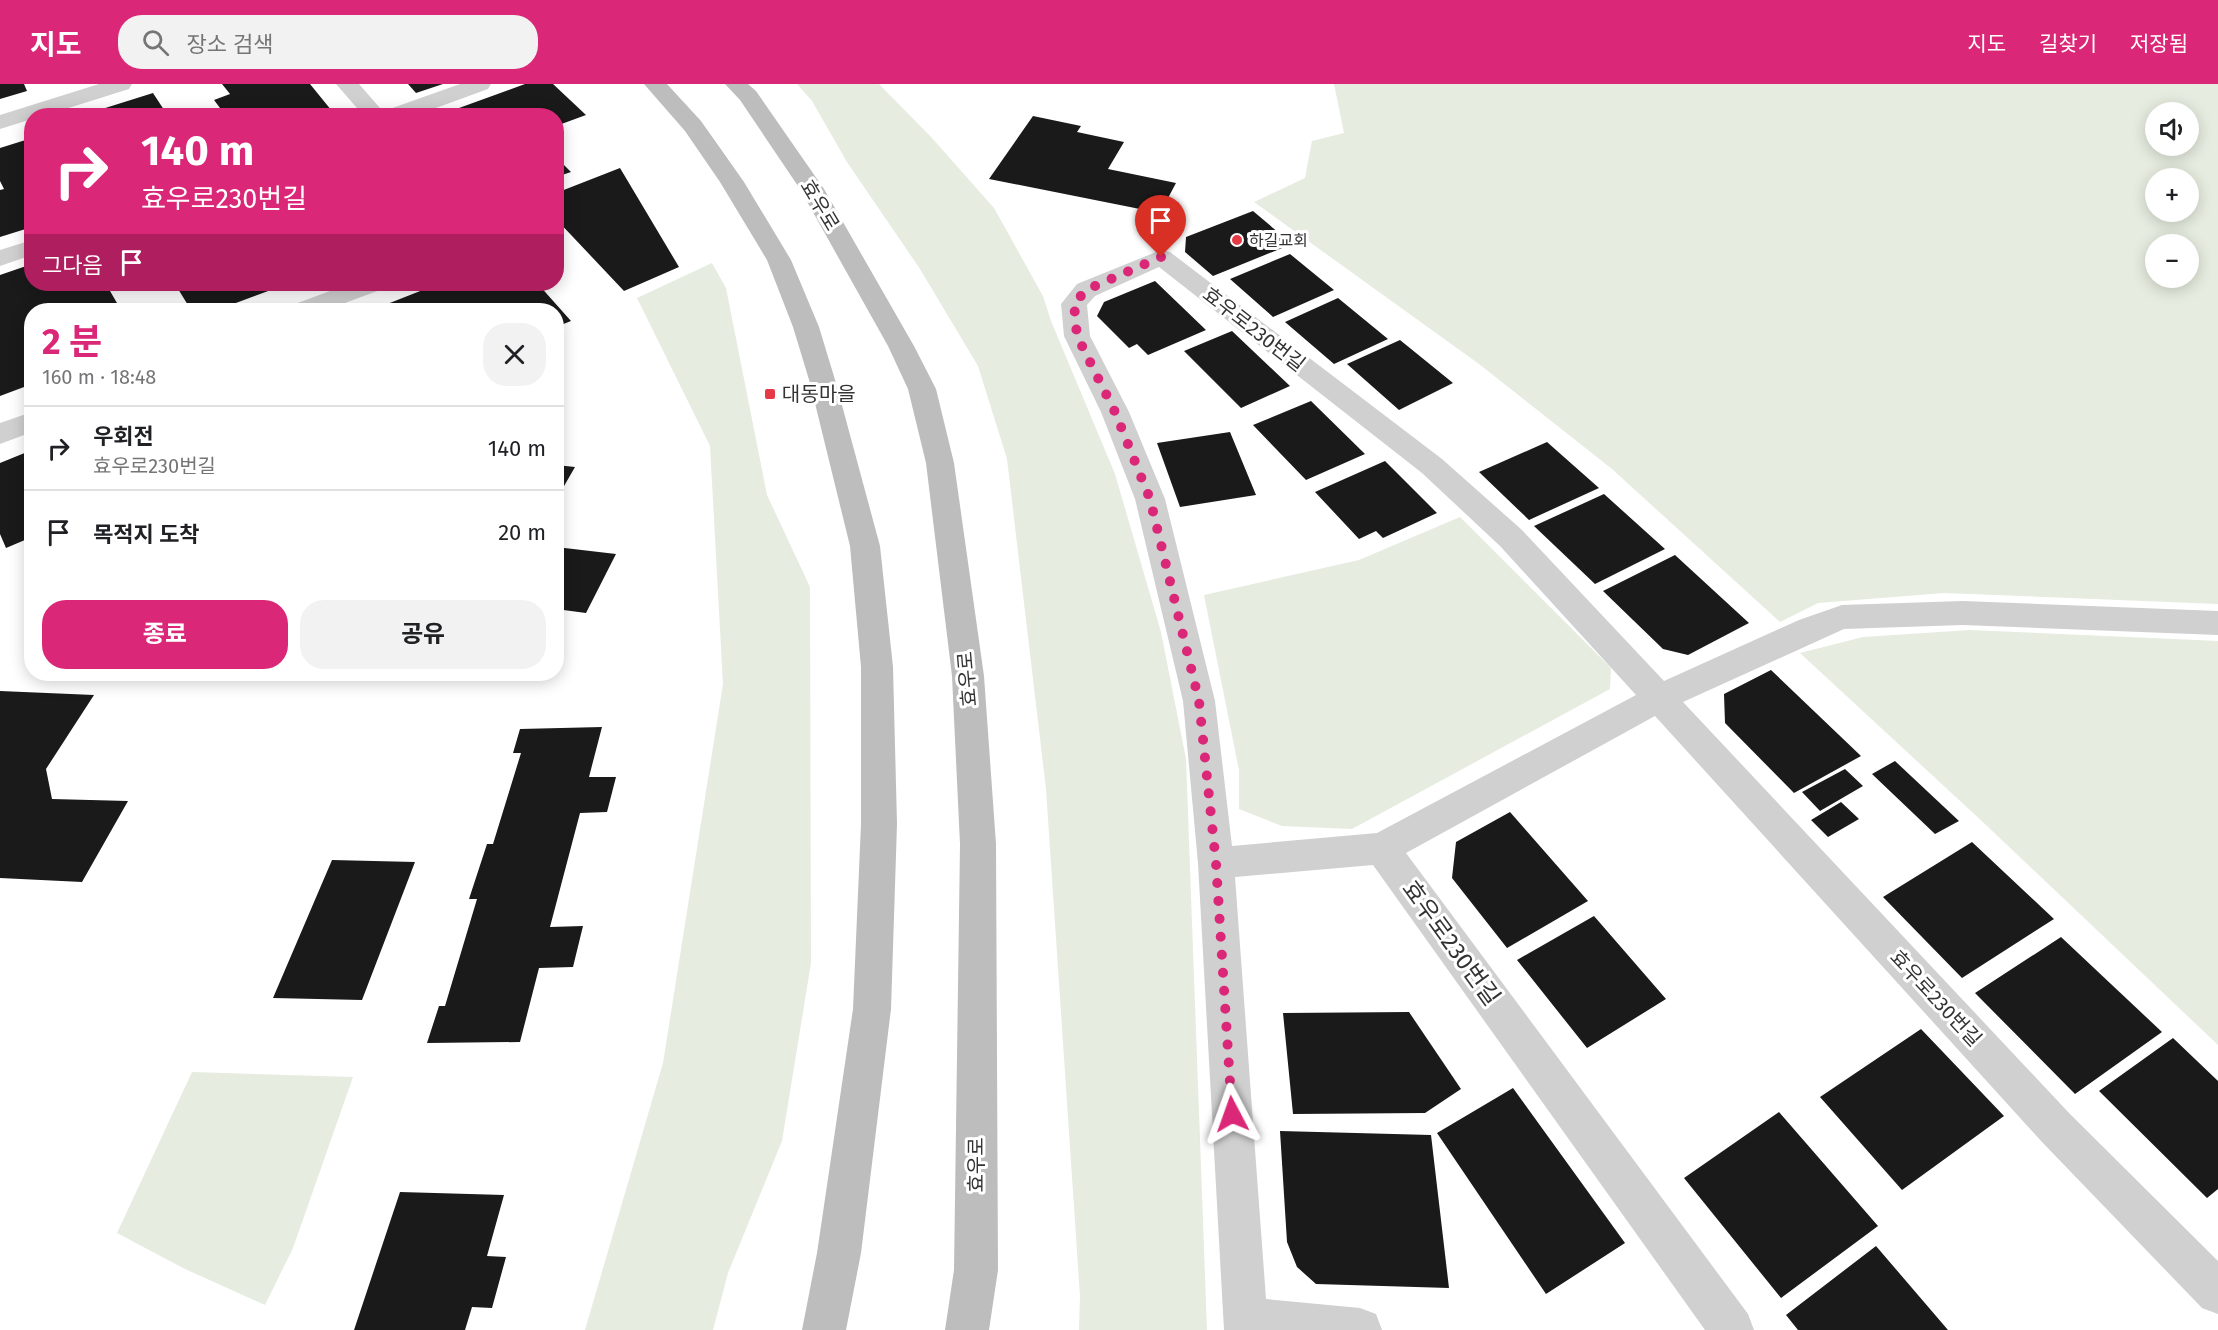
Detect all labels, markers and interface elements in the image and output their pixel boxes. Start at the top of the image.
search box [118,15,538,69]
icon: search [139,26,172,59]
text: 지도 [30,28,82,61]
text: 장소 검색 [187,31,273,58]
text: 지도 [1967,31,2006,57]
text: 길찾기 [2039,31,2097,57]
text: 저장됨 [2130,31,2188,57]
map controls [2145,102,2199,288]
button: sound [2145,102,2199,156]
text: 140 m [141,126,254,176]
icon: right [42,132,120,210]
button: + [2145,168,2199,222]
street label: 효우로 [795,175,845,235]
text: 효우로230번길 [141,183,307,215]
pin [1135,195,1186,257]
icon: arrive [1144,204,1177,237]
place label: 하길교회 [1249,231,1308,250]
marker: 하길교회 [1230,233,1244,247]
button: − [2145,234,2199,288]
icon: arrive [115,246,148,279]
text: 그다음 [42,252,103,279]
street label: 효우로230번길 [1198,282,1310,376]
text: 2 분 [42,320,102,364]
button: close [483,323,546,386]
text: 160 m · 18:48 [42,365,156,389]
place label: 대동마을 [782,382,856,406]
marker: 대동마을 [763,387,777,401]
text: 우회전 [93,423,154,450]
icon: right [42,432,75,465]
text: 140 m [488,435,546,462]
text: 효우로230번길 [93,454,216,478]
icon: arrive [42,516,75,549]
text: 20 m [498,519,546,546]
text: 목적지 도착 [93,521,199,548]
button: 종료 [42,600,288,669]
button: 공유 [300,600,546,669]
street label: 효우로 [953,650,981,708]
street label: 효우로230번길 [1396,875,1506,1011]
street label: 효우로230번길 [1885,945,1987,1051]
position arrow [1200,1082,1264,1146]
street label: 효우로 [964,1137,988,1193]

